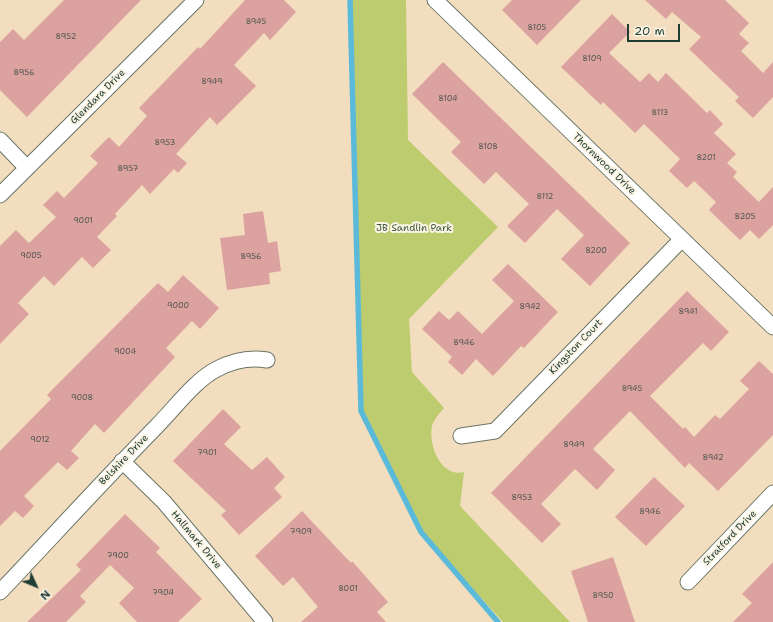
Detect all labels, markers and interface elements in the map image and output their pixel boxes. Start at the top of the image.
scale bar [629,16,682,42]
house number: 8945 [246,17,266,27]
house number: 8105 [528,23,546,33]
text: 20 m [634,23,665,39]
house number: 8952 [56,32,76,42]
house number: 8109 [582,54,602,64]
street label: Glendara Drive [68,67,128,127]
house number: 8956 [13,68,35,78]
house number: 8949 [201,77,223,87]
house number: 8104 [438,94,458,104]
house number: 8113 [652,108,668,118]
street label: Thornwood Drive [570,131,638,197]
house number: 8953 [155,138,175,148]
house number: 8108 [478,142,498,152]
house number: 8201 [696,153,716,163]
house number: 8957 [118,164,138,174]
house number: 8112 [537,192,553,202]
house number: 8205 [735,212,755,222]
house number: 9001 [73,216,93,226]
park label: JB Sandlin Park [376,222,452,234]
house number: 8200 [585,246,607,256]
house number: 9005 [20,251,42,261]
house number: 8956 [240,252,262,262]
house number: 9000 [167,301,189,311]
house number: 8942 [519,302,541,312]
house number: 8941 [678,307,698,317]
street label: Kingston Court [547,317,605,377]
house number: 8946 [453,338,475,348]
house number: 9004 [114,347,136,357]
house number: 8945 [622,384,642,394]
house number: 9008 [71,393,93,403]
street label: Belshire Drive [97,432,151,488]
house number: 9012 [30,435,50,445]
house number: 8949 [563,440,585,450]
house number: 7901 [197,448,217,458]
house number: 8942 [702,453,724,463]
house number: 8953 [512,493,532,503]
house number: 8946 [639,507,661,517]
street label: Stratford Drive [701,508,759,568]
street label: Hallmark Drive [168,509,224,571]
house number: 7909 [290,527,312,537]
house number: 7900 [107,551,129,561]
north arrow [16,566,56,606]
house number: 8001 [338,584,358,594]
text: N [37,586,53,603]
house number: 7904 [152,588,174,598]
house number: 8950 [592,591,614,601]

